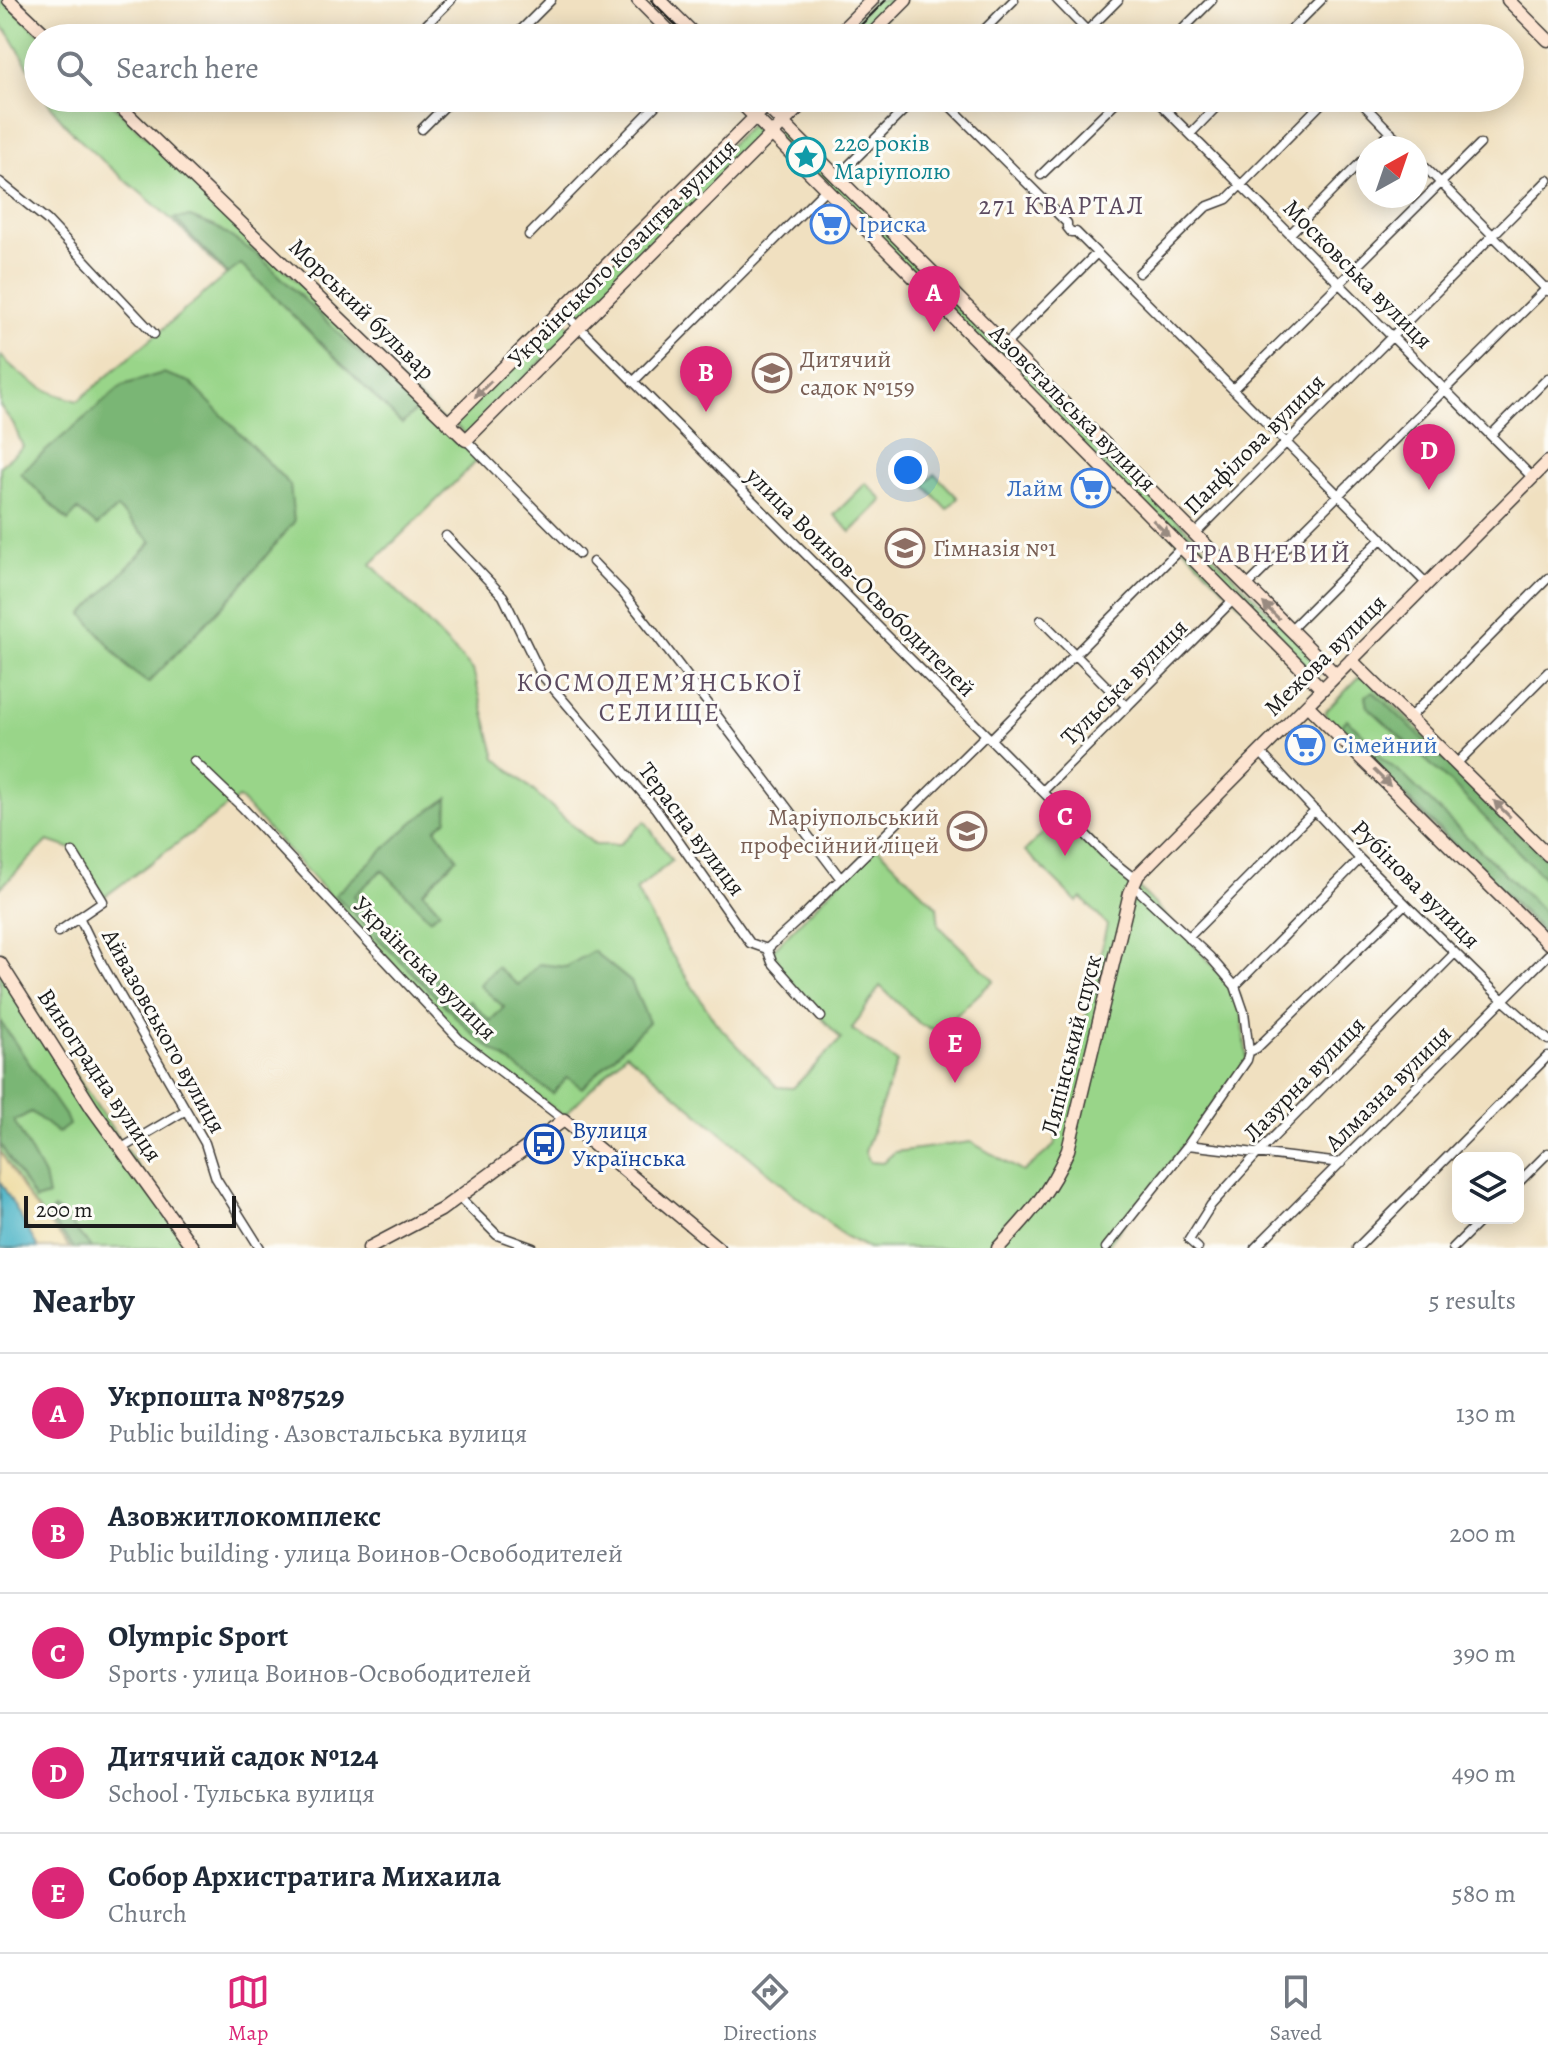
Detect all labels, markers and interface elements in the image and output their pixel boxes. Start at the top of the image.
search box [24,24,1524,112]
icon: search [52,46,96,90]
text: Search here [116,48,259,88]
place label: 220 років Маріуполю [834,127,951,187]
street label: Українського козацтва вулиця [501,132,743,374]
place icon: 220 років Маріуполю [785,136,827,178]
north arrow [1356,136,1428,208]
district label: 271 КВАРТАЛ [978,188,1146,223]
street label: Московська вулиця [1276,192,1440,356]
supermarket icon: Іриска [809,203,851,245]
place label: Іриска [858,208,927,240]
street label: Морський бульвар [282,231,442,387]
pin: A [908,266,960,332]
street label: Азовстальська вулиця [982,317,1164,499]
place label: Дитячий садок №159 [800,343,915,403]
pin: B [680,346,732,412]
school or university icon: Дитячий садок №159 [751,352,793,394]
street label: Панфілова вулиця [1176,366,1332,522]
one-way arrow [474,379,493,397]
pin: D [1403,424,1455,490]
your location [888,450,928,490]
street label: улица Воинов-Освободителей [738,459,983,704]
supermarket icon: Лайм [1070,467,1112,509]
place label: Лайм [1007,472,1063,504]
one-way arrow [1152,518,1170,537]
school or university icon: Гімназія №1 [884,527,926,569]
place label: Гімназія №1 [933,532,1056,564]
district label: ТРАВНЕВИЙ [1186,536,1352,571]
street label: Межова вулиця [1257,587,1393,723]
one-way arrow [1262,602,1281,621]
street label: Тульська вулиця [1054,612,1194,752]
district label: КОСМОДЕМ’ЯНСЬКОЇ СЕЛИЩЕ [516,665,804,730]
supermarket icon: Сімейний [1284,724,1326,766]
place label: Сімейний [1333,729,1438,761]
street label: Терасна вулиця [631,756,753,902]
one-way arrow [1372,769,1391,788]
pin: C [1039,790,1091,856]
place label: Маріупольський професійний ліцей [740,801,939,861]
one-way arrow [1493,801,1512,819]
school or university icon: Маріупольський професійний ліцей [946,810,988,852]
street label: Рубінова вулиця [1344,812,1488,956]
street label: Українська вулиця [346,889,504,1047]
street label: Айвазовського вулиця [94,922,234,1139]
street label: Ляпінський спуск [1033,951,1109,1139]
street label: Виноградна вулиця [30,982,170,1168]
street label: Лазурна вулиця [1236,1009,1372,1149]
pin: E [929,1017,981,1083]
street label: Алмазна вулиця [1317,1018,1458,1159]
place label: Вулиця Українська [572,1114,686,1174]
bus stop icon: Вулиця Українська [523,1123,565,1165]
map controls [1452,1152,1524,1224]
button: layers [1452,1152,1524,1224]
scale bar [24,1192,236,1228]
text: 200 m [36,1195,93,1225]
text: Nearby [32,1277,135,1324]
text: 5 results [1428,1283,1516,1318]
text: Укрпошта №87529 [108,1376,345,1416]
text: A [50,1396,66,1431]
text: 130 m [1456,1396,1516,1431]
text: Public building · Азовстальська вулиця [108,1416,527,1451]
text: Азовжитлокомплекс [108,1496,381,1536]
text: B [50,1516,66,1551]
text: 200 m [1449,1516,1516,1551]
text: Public building · улица Воинов-Освободителей [108,1536,623,1571]
text: Olympic Sport [108,1616,288,1656]
text: C [50,1636,66,1671]
text: 390 m [1453,1636,1516,1671]
text: Sports · улица Воинов-Освободителей [108,1656,532,1691]
text: Дитячий садок №124 [108,1736,379,1776]
text: D [49,1756,67,1791]
text: 490 m [1452,1756,1516,1791]
text: School · Тульська вулиця [108,1776,375,1811]
text: Собор Архистратига Михаила [108,1856,501,1896]
text: E [50,1876,66,1911]
text: 580 m [1452,1876,1516,1911]
text: Church [108,1896,187,1931]
tab: Map [226,1970,270,2048]
tab: Directions [723,1970,817,2048]
tab: Saved [1270,1970,1322,2048]

